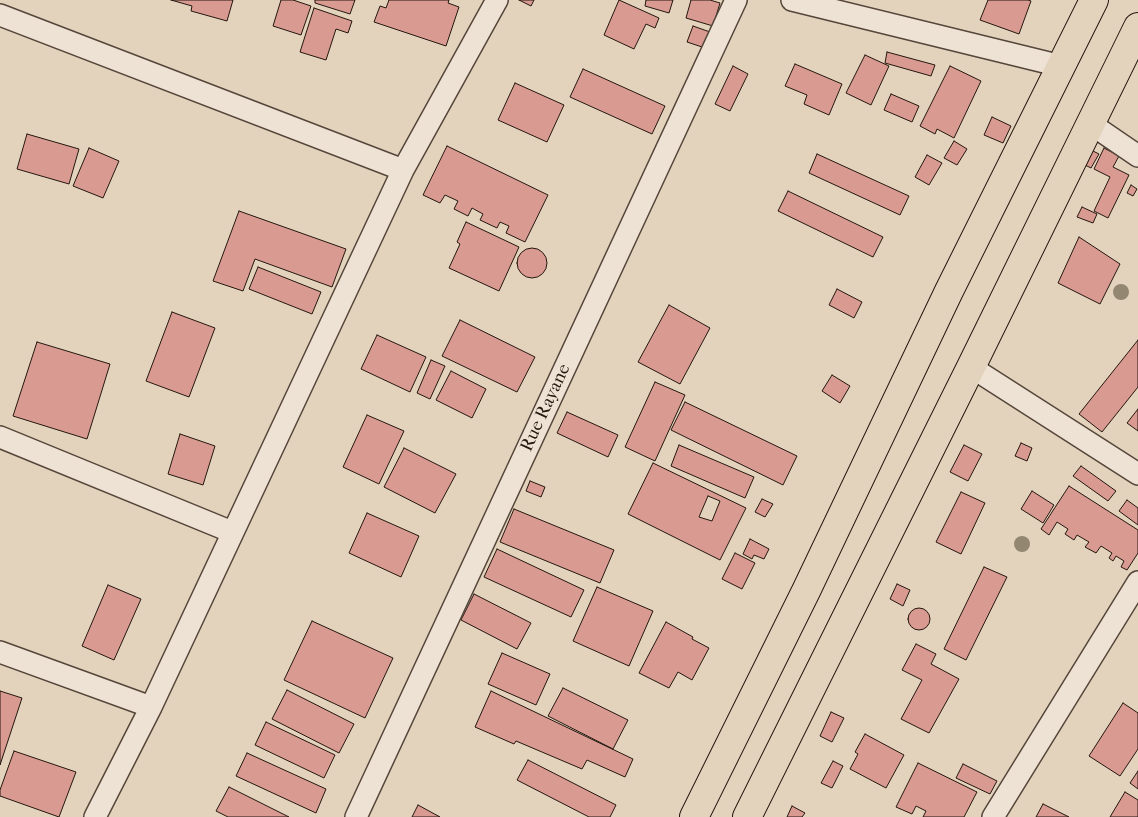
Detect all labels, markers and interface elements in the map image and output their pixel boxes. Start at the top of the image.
street label: Rue Rayane [516,361,576,455]

